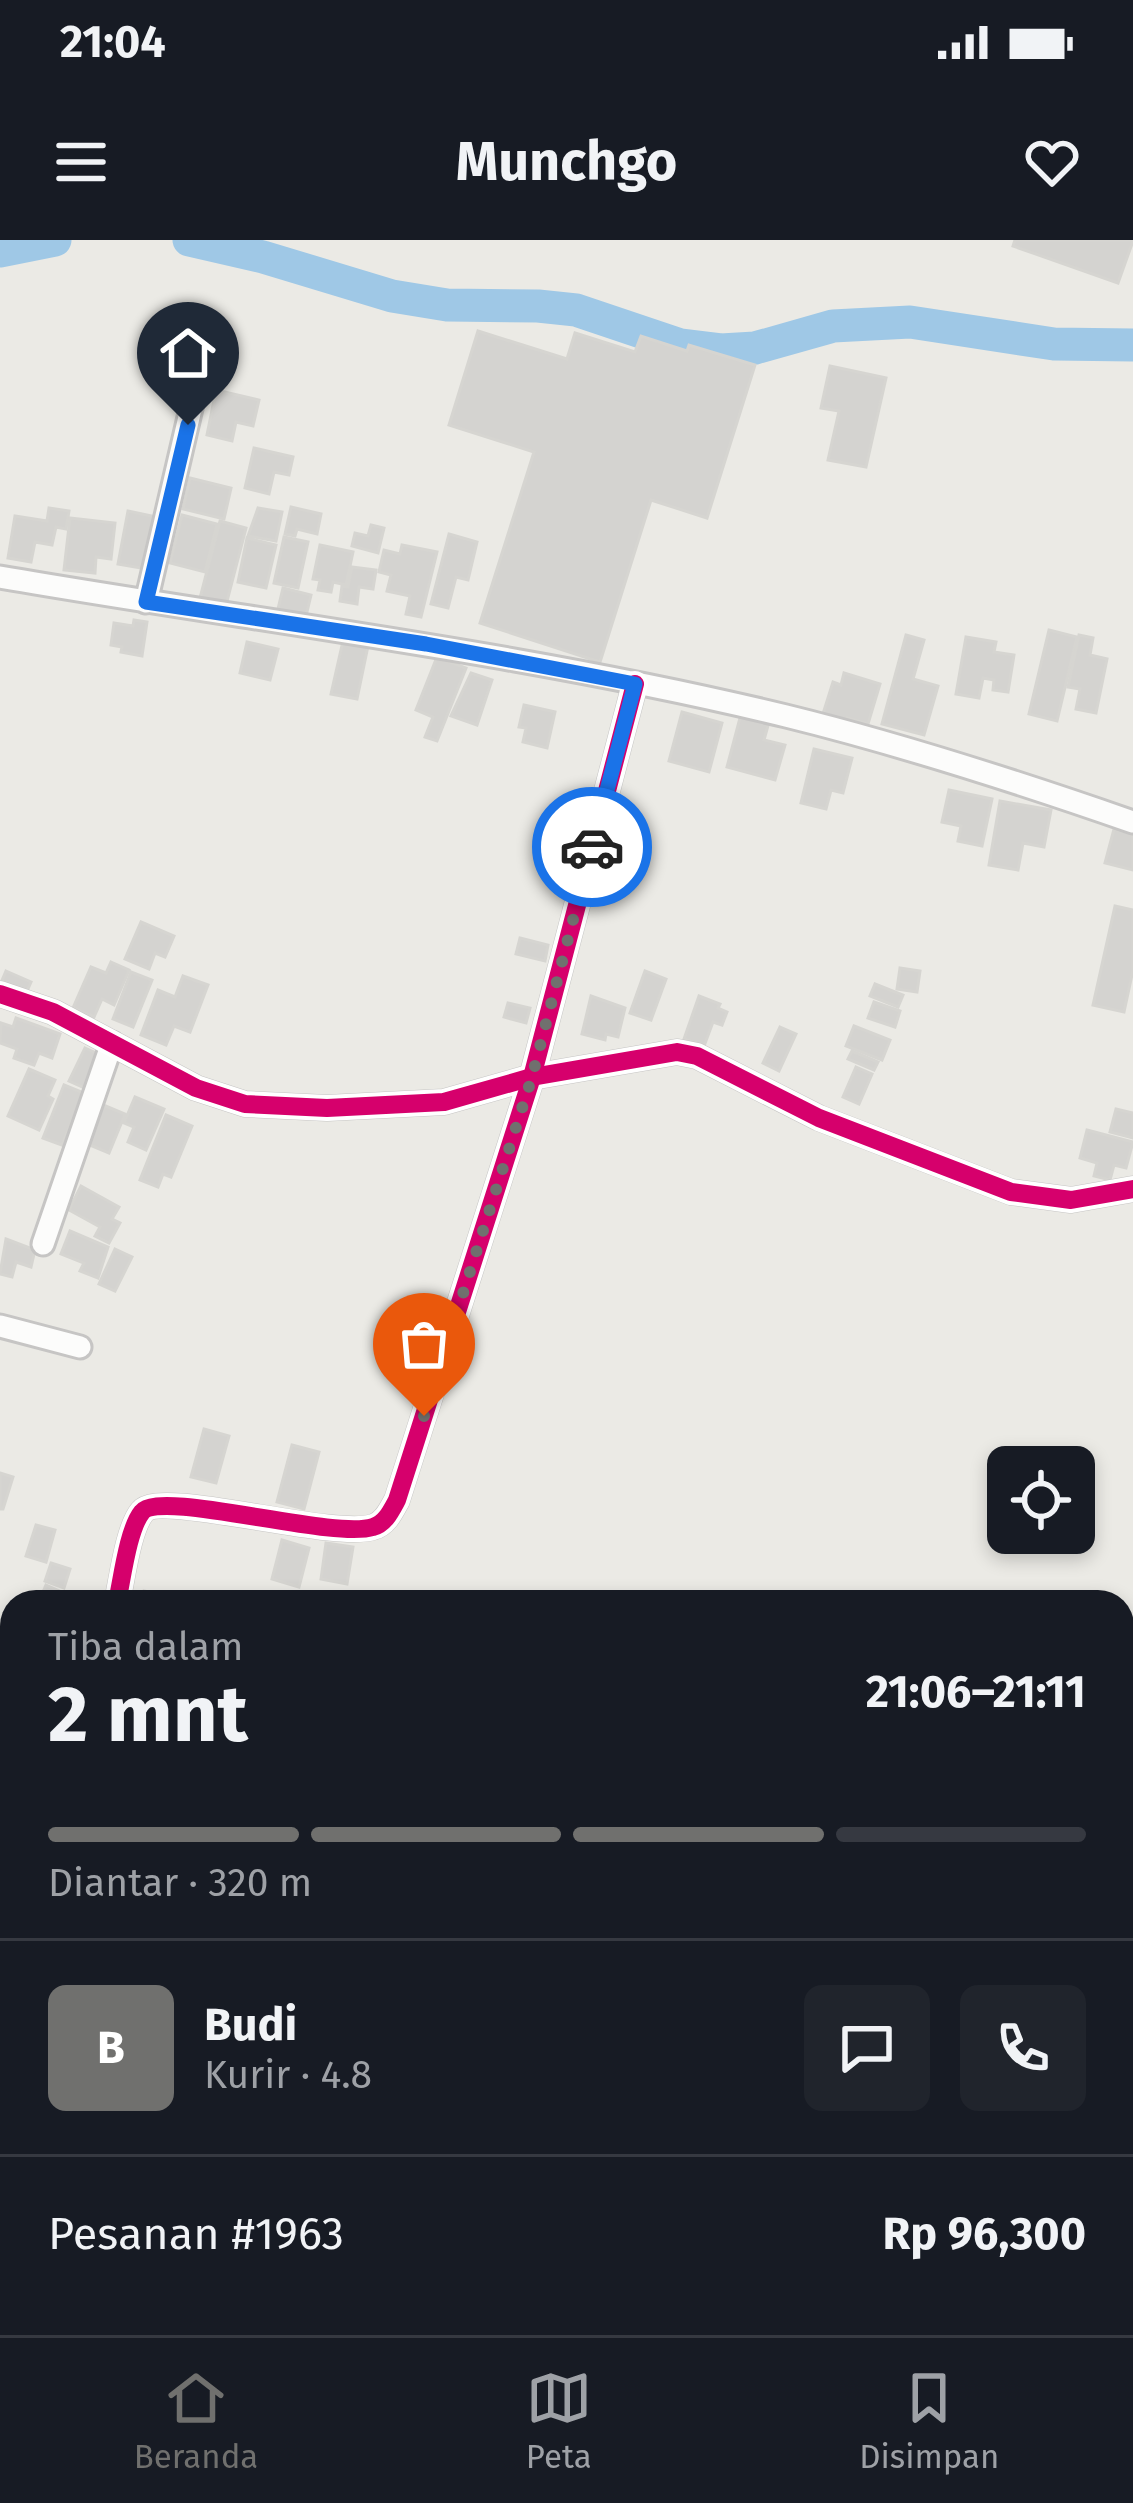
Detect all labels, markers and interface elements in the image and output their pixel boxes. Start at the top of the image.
text: 21:04 [60,15,166,69]
icon: menu [48,129,114,195]
icon: heart [1019,129,1085,195]
text: Munchgo [456,130,677,194]
pin [137,302,239,425]
icon: home [155,320,221,386]
courier [532,787,652,907]
icon: car [559,814,625,880]
pin [373,1293,475,1416]
icon: bag [391,1311,457,1377]
map controls [987,1446,1095,1554]
button: locate [987,1446,1095,1554]
text: Tiba dalam [48,1624,244,1670]
text: 21:06–21:11 [866,1665,1086,1719]
text: 2 mnt [48,1668,248,1762]
text: Diantar · 320 m [48,1860,312,1906]
button: chat [804,1985,930,2111]
button: phone [960,1985,1086,2111]
text: Budi [204,1998,297,2052]
text: B [97,2021,125,2075]
text: Kurir · 4.8 [204,2052,372,2098]
text: Pesanan #1963 [48,2207,344,2261]
text: Rp 96,300 [883,2207,1086,2261]
tab: Beranda [134,2365,258,2477]
tab: Peta [526,2365,592,2477]
tab: Disimpan [859,2365,999,2477]

